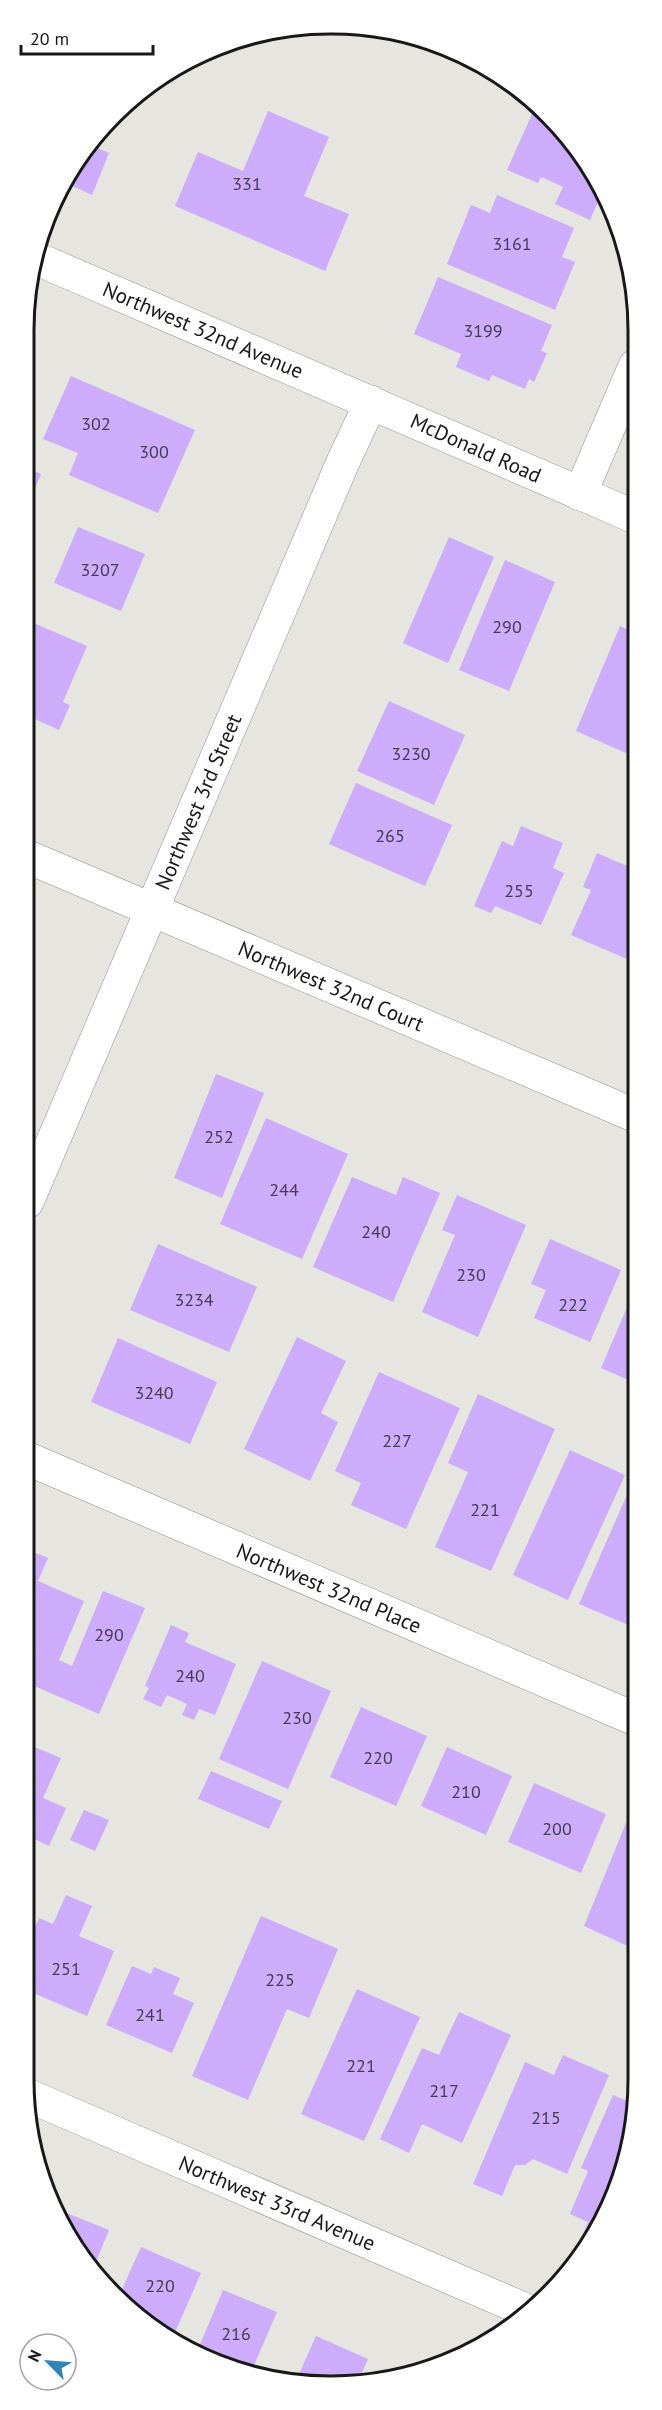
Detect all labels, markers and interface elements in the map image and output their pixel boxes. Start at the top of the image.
scale bar [21,18,153,56]
text: 20 m [30,27,69,50]
house number: 331 [232,172,262,195]
house number: 3161 [492,232,532,255]
street label: Northwest 32nd Avenue [99,275,307,385]
house number: 3199 [463,319,503,342]
street label: McDonald Road [406,407,546,489]
house number: 302 [81,412,111,435]
house number: 300 [139,440,169,463]
house number: 3207 [80,558,120,581]
house number: 290 [492,615,522,638]
street label: Northwest 3rd Street [149,710,247,894]
house number: 3230 [391,742,431,765]
house number: 265 [375,824,405,847]
house number: 255 [504,879,534,902]
street label: Northwest 32nd Court [234,935,428,1037]
house number: 252 [204,1125,234,1148]
house number: 244 [269,1178,299,1201]
house number: 240 [361,1220,391,1243]
house number: 230 [456,1263,486,1286]
house number: 3234 [174,1288,214,1311]
house number: 222 [558,1293,588,1316]
house number: 3240 [134,1381,174,1404]
house number: 227 [382,1429,412,1452]
house number: 221 [470,1498,500,1521]
street label: Northwest 32nd Place [232,1537,426,1639]
house number: 290 [94,1623,124,1646]
house number: 240 [175,1664,205,1687]
house number: 230 [282,1706,312,1729]
house number: 220 [363,1746,393,1769]
house number: 210 [451,1780,481,1803]
house number: 200 [542,1817,572,1840]
house number: 251 [51,1957,81,1980]
house number: 225 [265,1968,295,1991]
house number: 241 [135,2003,165,2026]
house number: 221 [346,2054,376,2077]
house number: 217 [429,2079,459,2102]
house number: 215 [531,2106,561,2129]
street label: Northwest 33rd Avenue [175,2149,379,2257]
house number: 220 [145,2274,175,2297]
house number: 216 [221,2322,251,2345]
north arrow [18,2332,78,2392]
text: N [23,2347,46,2365]

